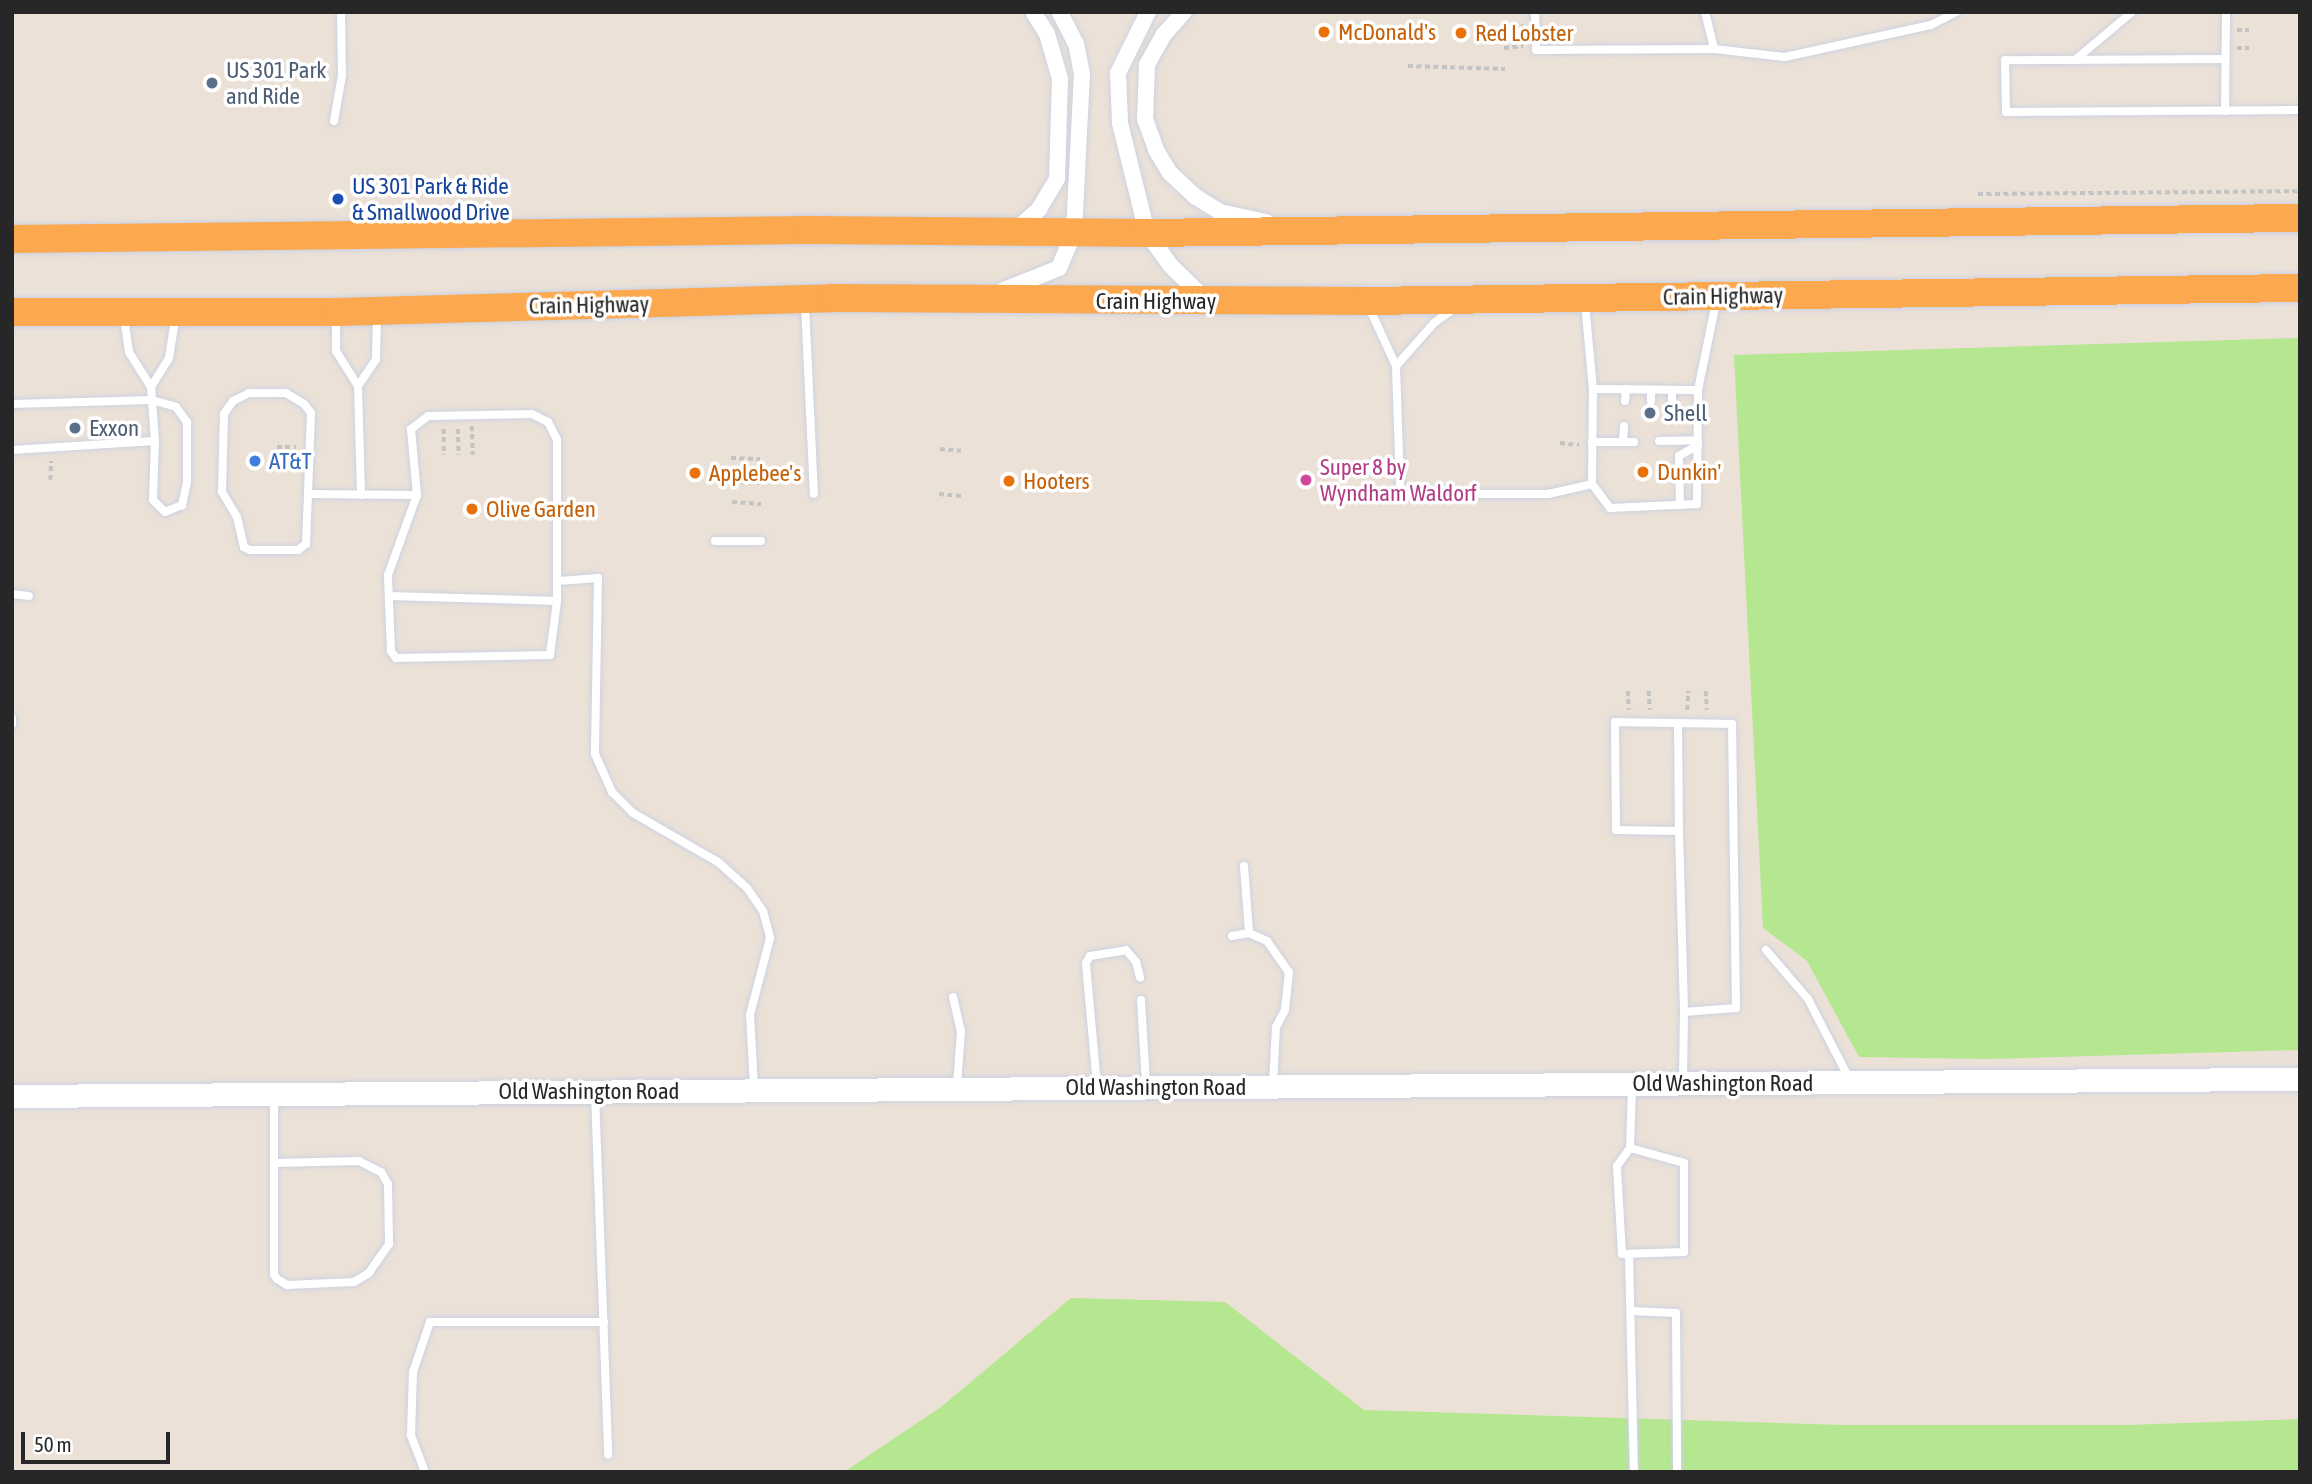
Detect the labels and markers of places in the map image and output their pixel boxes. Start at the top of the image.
place label: McDonald's [1338,18,1436,46]
place label: Red Lobster [1475,19,1573,47]
marker: McDonald's [1316,24,1332,40]
marker: Red Lobster [1453,25,1469,41]
place label: US 301 Park and Ride [226,56,326,110]
marker: US 301 Park and Ride [204,75,220,91]
place label: US 301 Park & Ride & Smallwood Drive [352,172,510,226]
marker: US 301 Park & Ride & Smallwood Drive [330,191,346,207]
place label: Shell [1664,399,1707,427]
marker: Shell [1642,405,1658,421]
place label: Exxon [89,414,139,442]
marker: Exxon [67,420,83,436]
place label: AT&T [269,447,312,475]
marker: AT&T [247,453,263,469]
place label: Super 8 by Wyndham Waldorf [1320,453,1477,507]
place label: Dunkin' [1657,458,1721,486]
place label: Applebee's [709,459,801,487]
marker: Dunkin' [1635,464,1651,480]
marker: Applebee's [687,465,703,481]
place label: Hooters [1023,467,1090,495]
marker: Super 8 by Wyndham Waldorf [1298,472,1314,488]
marker: Hooters [1001,473,1017,489]
place label: Olive Garden [486,495,596,523]
marker: Olive Garden [464,501,480,517]

